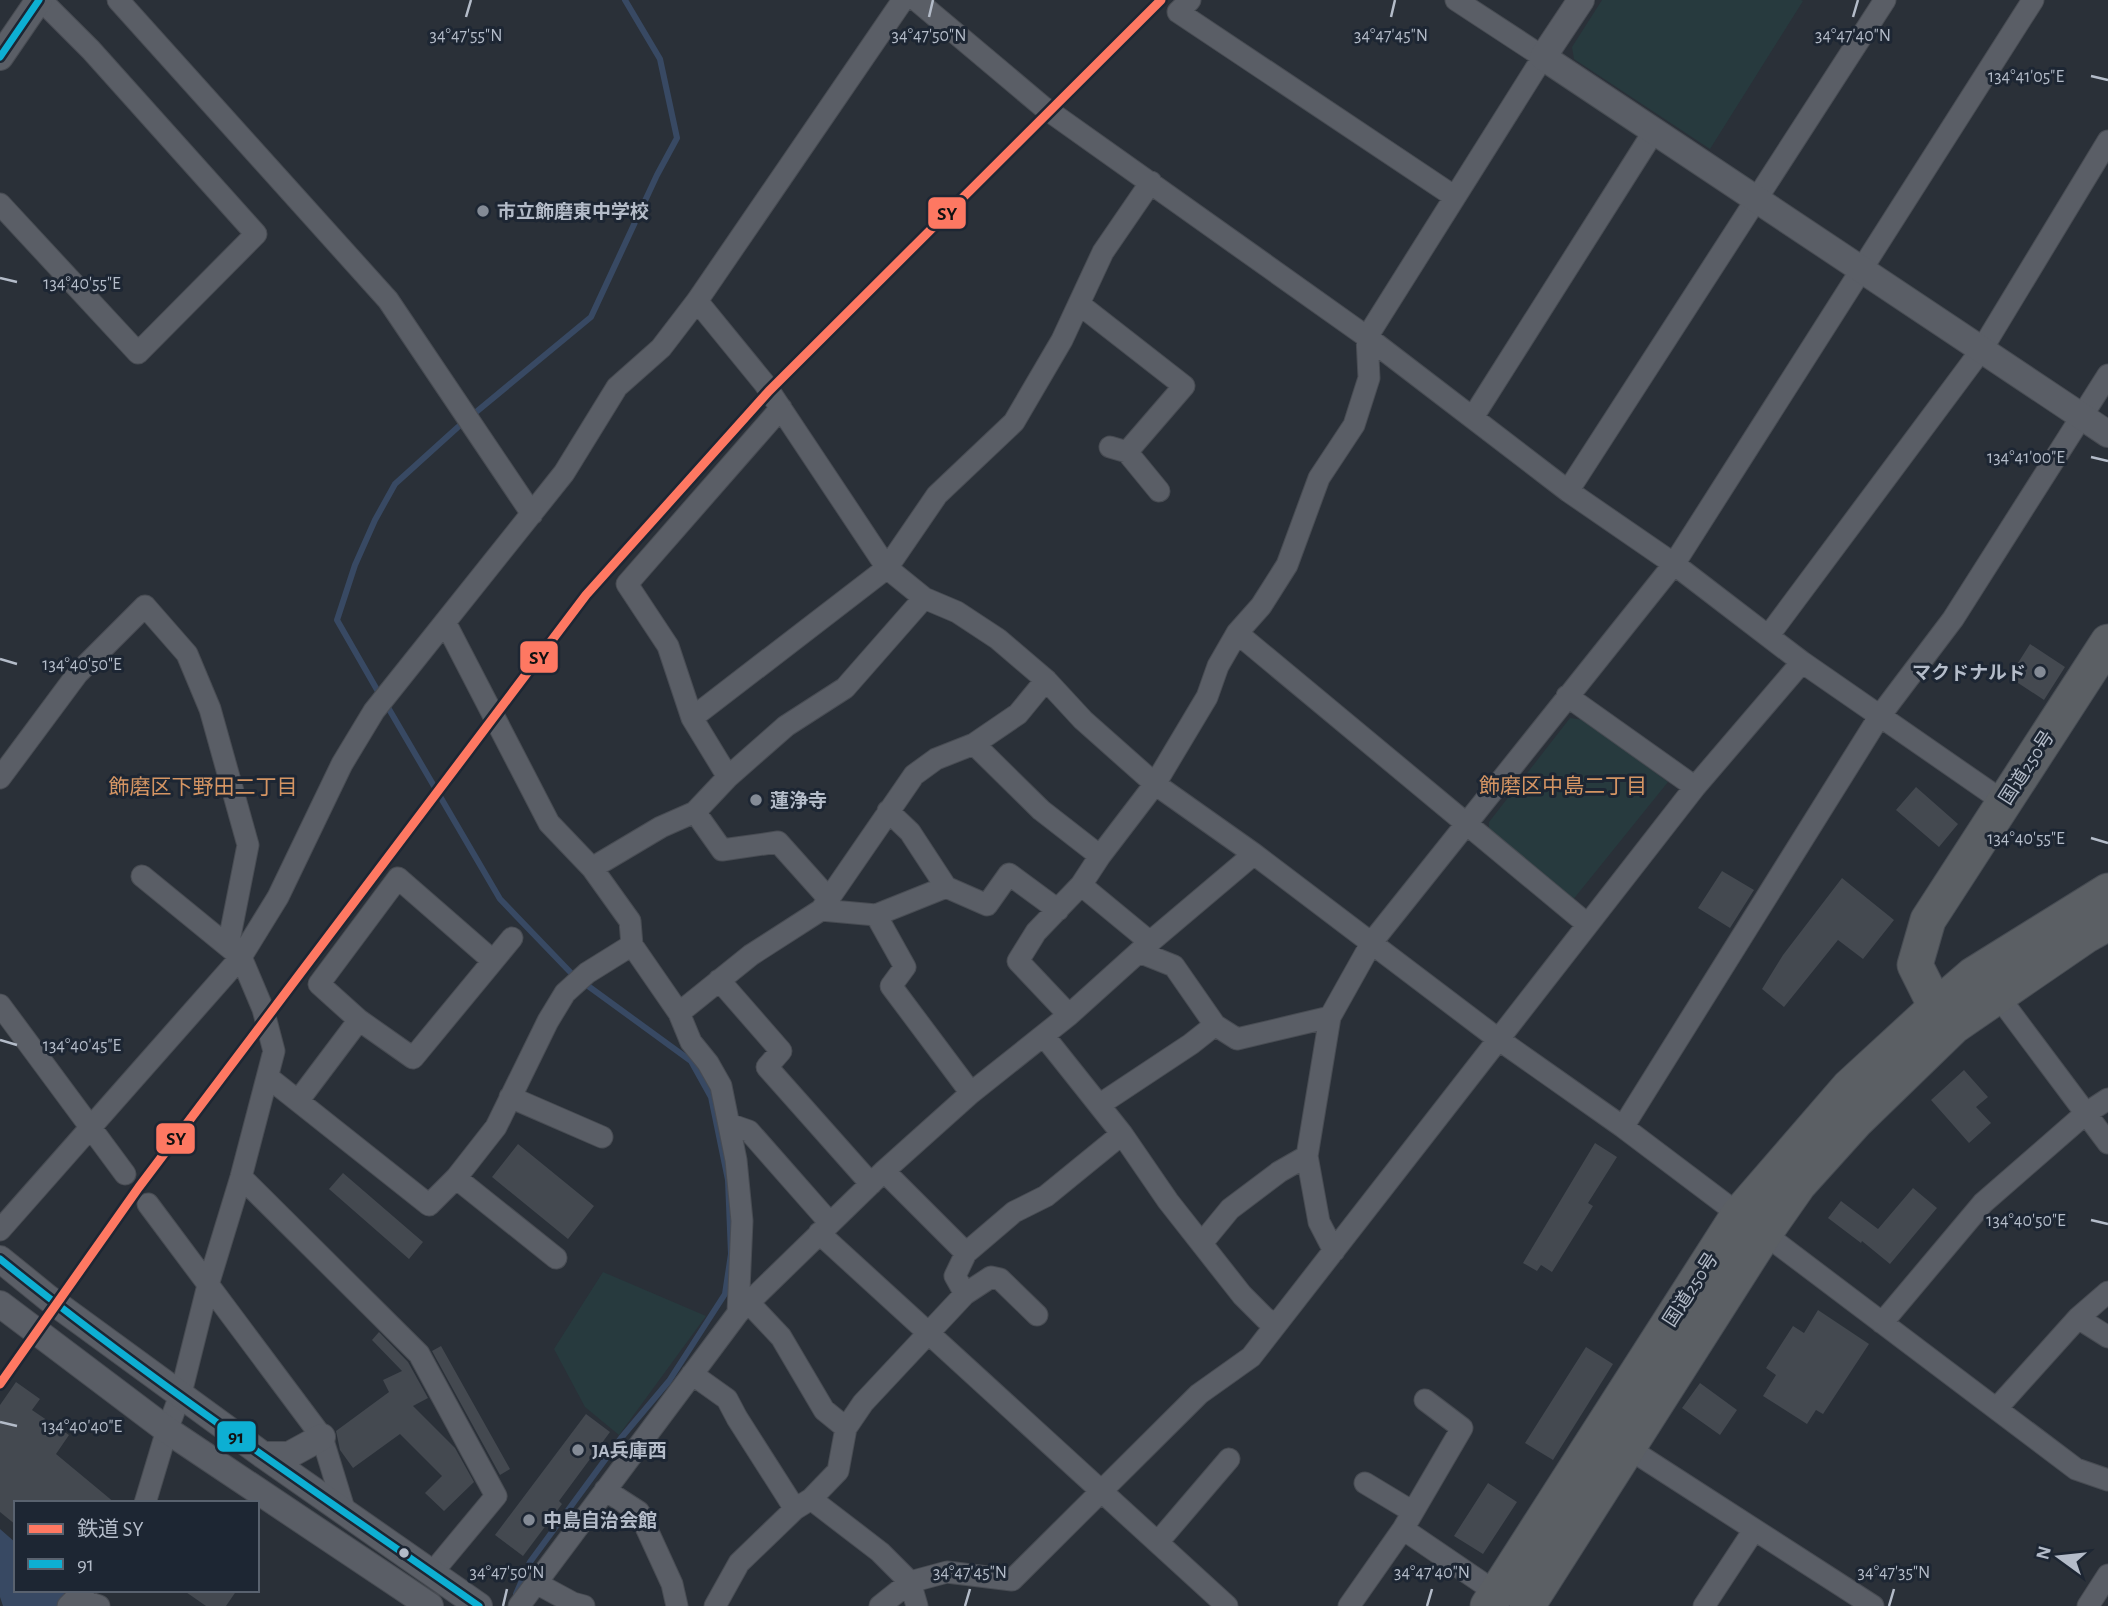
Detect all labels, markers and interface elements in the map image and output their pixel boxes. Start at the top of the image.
text: 34°47'55"N [430,27,502,45]
text: 34°47'50"N [892,27,966,45]
text: 34°47'45"N [1354,27,1428,45]
text: 34°47'40"N [1815,27,1891,45]
text: 134°41'05"E [1988,68,2064,86]
line badge: SY [927,196,967,230]
place label: 市立飾磨東中学校 [497,201,649,222]
marker: 市立飾磨東中学校 [475,203,491,219]
text: SY [937,205,957,224]
text: 134°40'55"E [43,275,121,293]
text: 134°41'00"E [1987,449,2065,467]
line badge: SY [519,640,559,674]
text: SY [529,649,549,668]
text: 134°40'50"E [42,656,122,674]
place label: マクドナルド [1912,663,2026,683]
marker: マクドナルド [2032,664,2048,680]
street label: 国道250号 [1996,727,2058,808]
district label: 飾磨区中島二丁目 [1479,775,1647,797]
district label: 飾磨区下野田二丁目 [109,776,298,798]
place label: 蓮浄寺 [770,790,827,811]
marker: 蓮浄寺 [748,792,764,808]
text: 134°40'55"E [1987,830,2065,848]
text: 134°40'45"E [43,1037,122,1055]
line badge: SY [155,1122,196,1155]
text: SY [166,1130,186,1149]
text: 134°40'50"E [1986,1212,2066,1230]
street label: 国道250号 [1660,1249,1722,1330]
text: 134°40'40"E [42,1418,123,1436]
line badge: 91 [216,1420,257,1453]
text: 91 [228,1428,244,1447]
place label: JA兵庫西 [592,1440,667,1461]
marker: JA兵庫西 [570,1442,586,1458]
legend [14,1501,259,1592]
place label: 中島自治会館 [543,1510,657,1531]
marker: 中島自治会館 [521,1512,537,1528]
text: 鉄道 SY [77,1518,143,1540]
north arrow [2024,1522,2094,1592]
text: N [2033,1544,2055,1562]
unlabelled marker [397,1546,411,1560]
text: 91 [77,1554,94,1575]
text: 34°47'50"N [470,1564,544,1582]
text: 34°47'45"N [933,1564,1007,1582]
text: 34°47'40"N [1394,1564,1470,1582]
text: 34°47'35"N [1858,1564,1930,1582]

